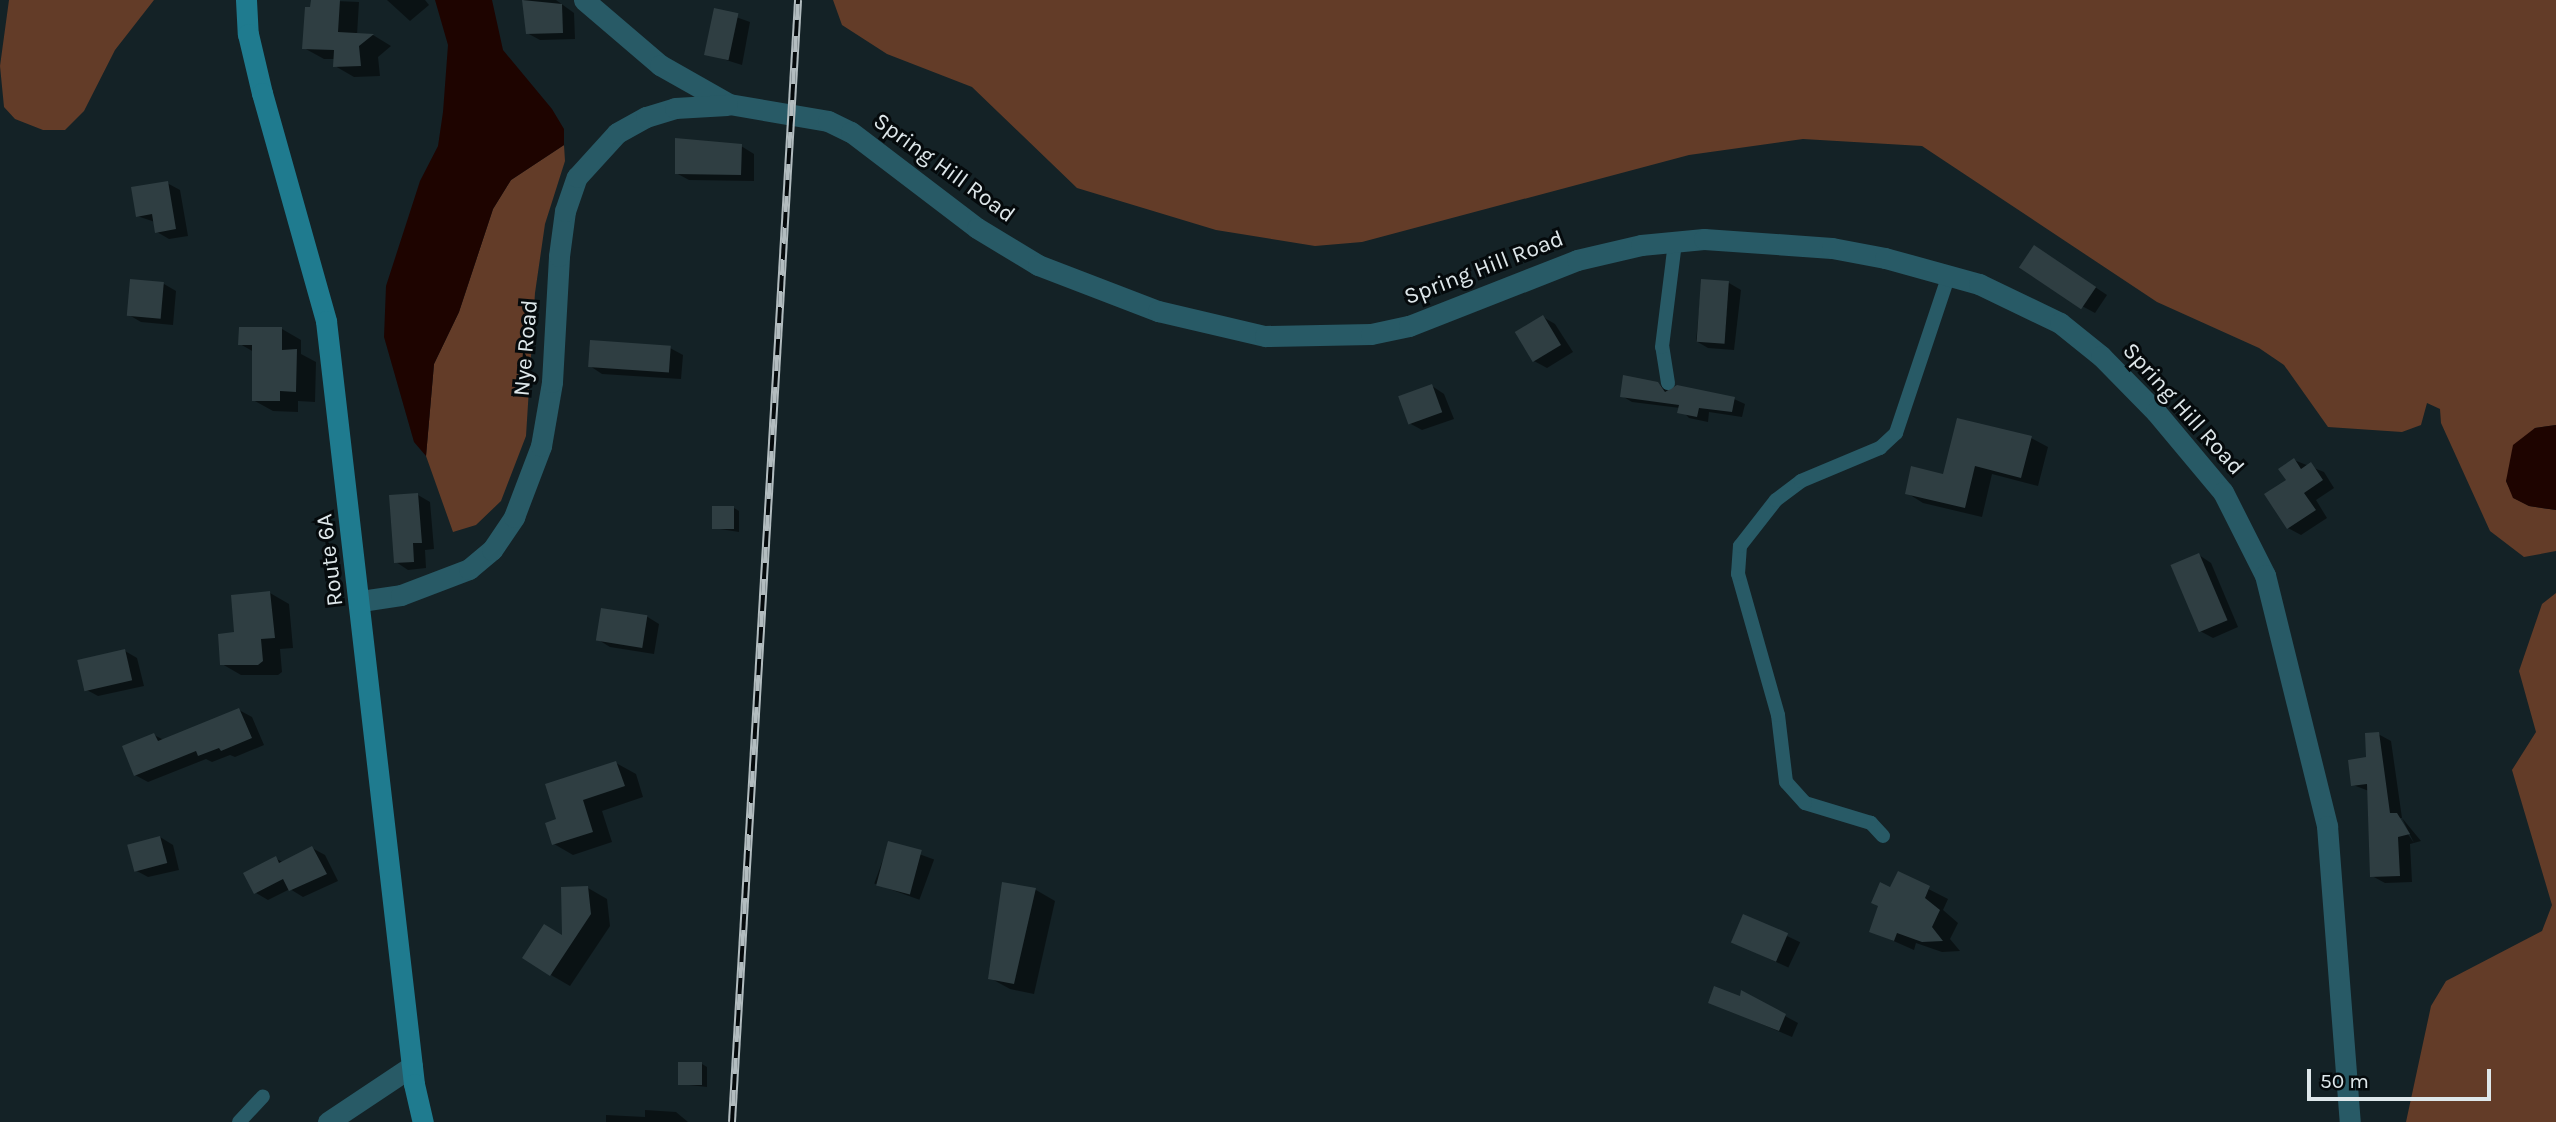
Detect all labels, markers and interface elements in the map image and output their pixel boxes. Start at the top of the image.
street label: Spring Hill Road [868,107,1020,229]
street label: Spring Hill Road [1400,225,1568,311]
street label: Nye Road [508,299,544,397]
street label: Spring Hill Road [2116,337,2250,481]
street label: Route 6A [311,512,349,608]
scale bar [2311,1056,2495,1100]
text: 50 m [2320,1069,2369,1093]

